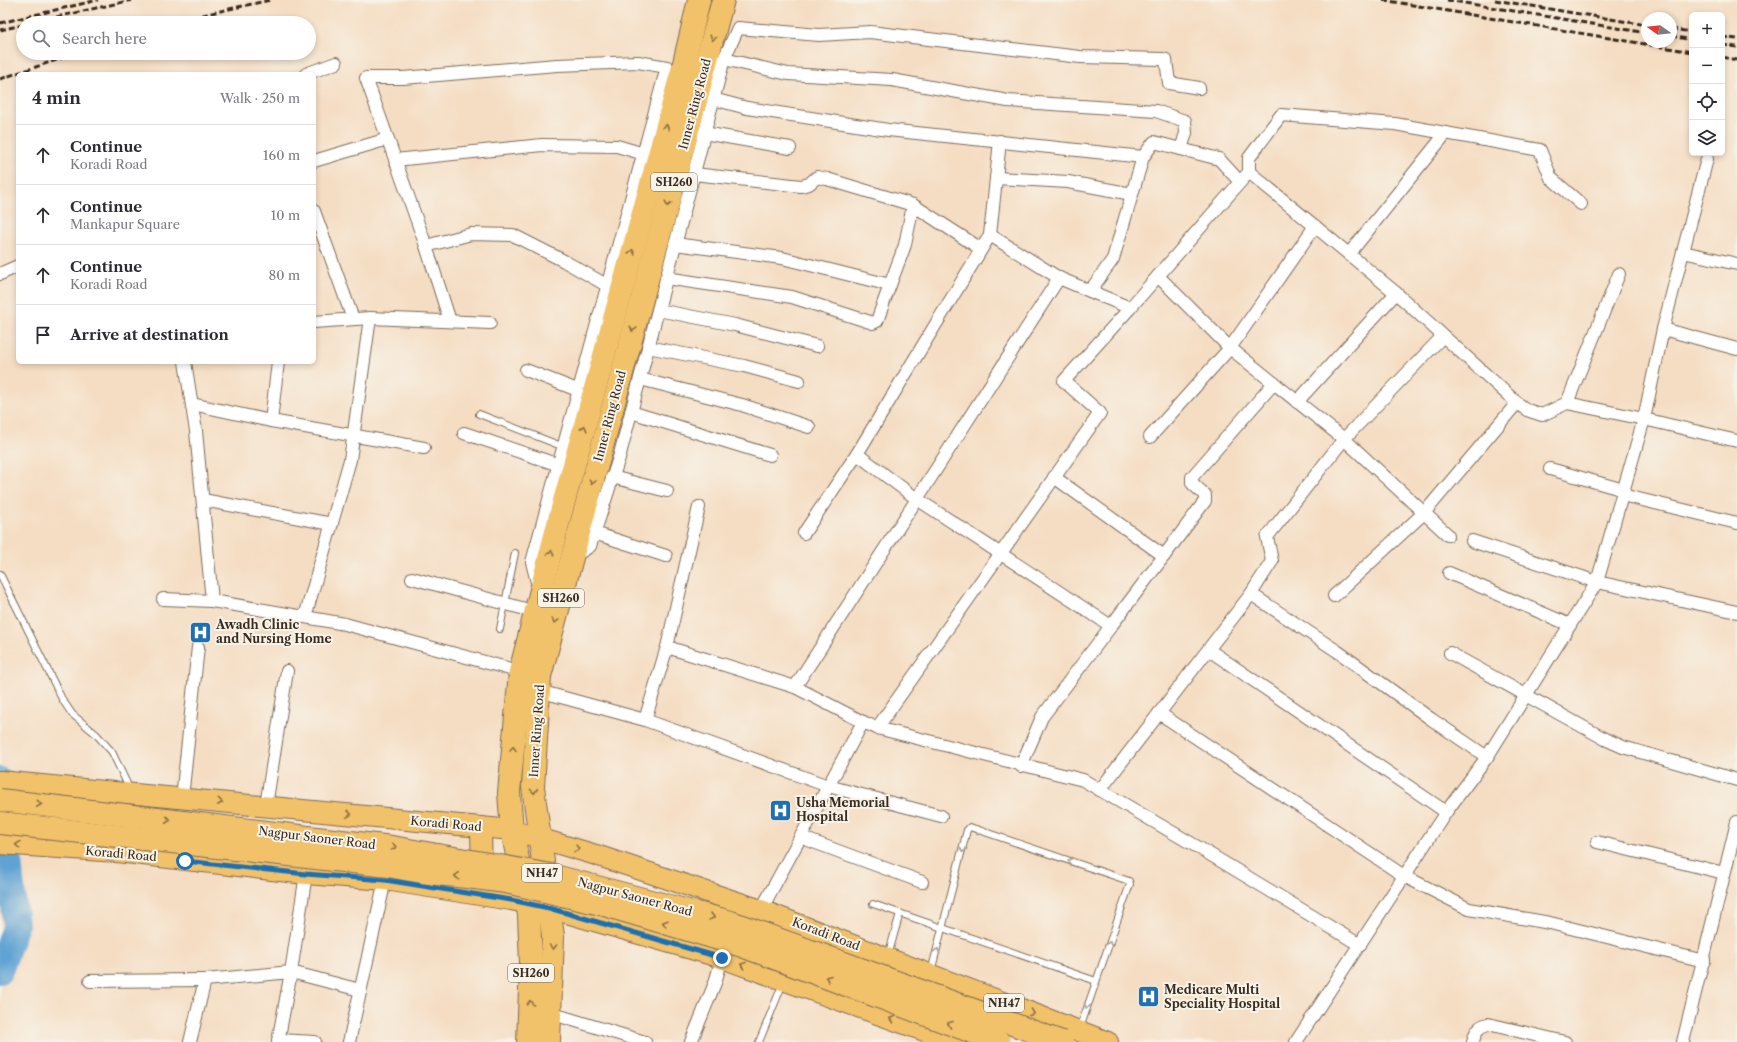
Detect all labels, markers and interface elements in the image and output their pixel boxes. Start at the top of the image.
north arrow [1641,12,1677,48]
map controls [1689,12,1725,156]
button: + [1689,12,1725,48]
search box [16,16,316,60]
icon: search [30,27,52,49]
text: Search here [62,29,147,48]
one-way arrow [709,34,718,41]
button: − [1689,48,1725,84]
street label: Inner Ring Road [675,56,714,151]
button: locate [1689,84,1725,120]
text: 4 min [32,88,81,108]
text: Walk · 250 m [220,90,300,106]
button: layers [1689,120,1725,156]
one-way arrow [662,124,670,130]
text: Continue [70,137,142,156]
icon: ahead [32,144,54,166]
text: 160 m [263,147,300,163]
text: Koradi Road [70,156,147,172]
road number: SH260 [651,173,697,191]
text: Continue [70,197,142,216]
one-way arrow [664,200,673,207]
icon: ahead [32,204,54,226]
text: 10 m [271,207,300,223]
text: Mankapur Square [70,216,180,232]
one-way arrow [627,249,636,256]
text: Continue [70,257,142,276]
icon: ahead [32,264,54,286]
text: 80 m [268,267,300,283]
text: Koradi Road [70,276,147,292]
icon: arrive [32,324,54,346]
text: Arrive at destination [70,325,229,344]
one-way arrow [630,326,638,332]
street label: Inner Ring Road [590,368,629,463]
one-way arrow [579,425,588,432]
one-way arrow [588,479,597,486]
one-way arrow [546,550,554,557]
road number: SH260 [538,589,584,607]
place label: Awadh Clinic and Nursing Home [215,617,332,646]
one-way arrow [551,618,559,625]
hospital icon: Awadh Clinic and Nursing Home [187,619,213,645]
street label: Inner Ring Road [526,683,547,778]
one-way arrow [509,746,518,752]
one-way arrow [530,788,539,794]
place label: Usha Memorial Hospital [796,795,890,824]
one-way arrow [217,797,223,806]
hospital icon: Usha Memorial Hospital [767,797,793,823]
one-way arrow [36,799,42,808]
one-way arrow [346,810,353,819]
street label: Koradi Road [410,813,483,834]
one-way arrow [165,815,171,824]
street label: Nagpur Saoner Road [258,823,377,852]
one-way arrow [15,841,21,850]
one-way arrow [391,842,397,851]
street label: Koradi Road [85,843,158,864]
one-way arrow [574,844,581,853]
one-way arrow [959,847,967,853]
route start [176,852,194,870]
one-way arrow [1066,857,1073,865]
road number: NH47 [522,864,562,882]
one-way arrow [454,871,460,880]
street label: Nagpur Saoner Road [576,874,695,919]
one-way arrow [709,912,716,921]
street label: Koradi Road [790,914,863,954]
one-way arrow [662,919,669,927]
one-way arrow [1104,941,1112,948]
one-way arrow [549,944,557,950]
one-way arrow [932,947,941,954]
route end [713,949,731,967]
one-way arrow [740,962,747,970]
road number: SH260 [508,964,554,982]
one-way arrow [825,974,832,982]
place label: Medicare Multi Speciality Hospital [1164,982,1280,1011]
hospital icon: Medicare Multi Speciality Hospital [1135,984,1161,1010]
road number: NH47 [984,994,1024,1012]
one-way arrow [526,1000,534,1006]
one-way arrow [1083,1003,1092,1010]
one-way arrow [1028,1009,1035,1017]
one-way arrow [888,1016,895,1024]
one-way arrow [946,1020,953,1028]

